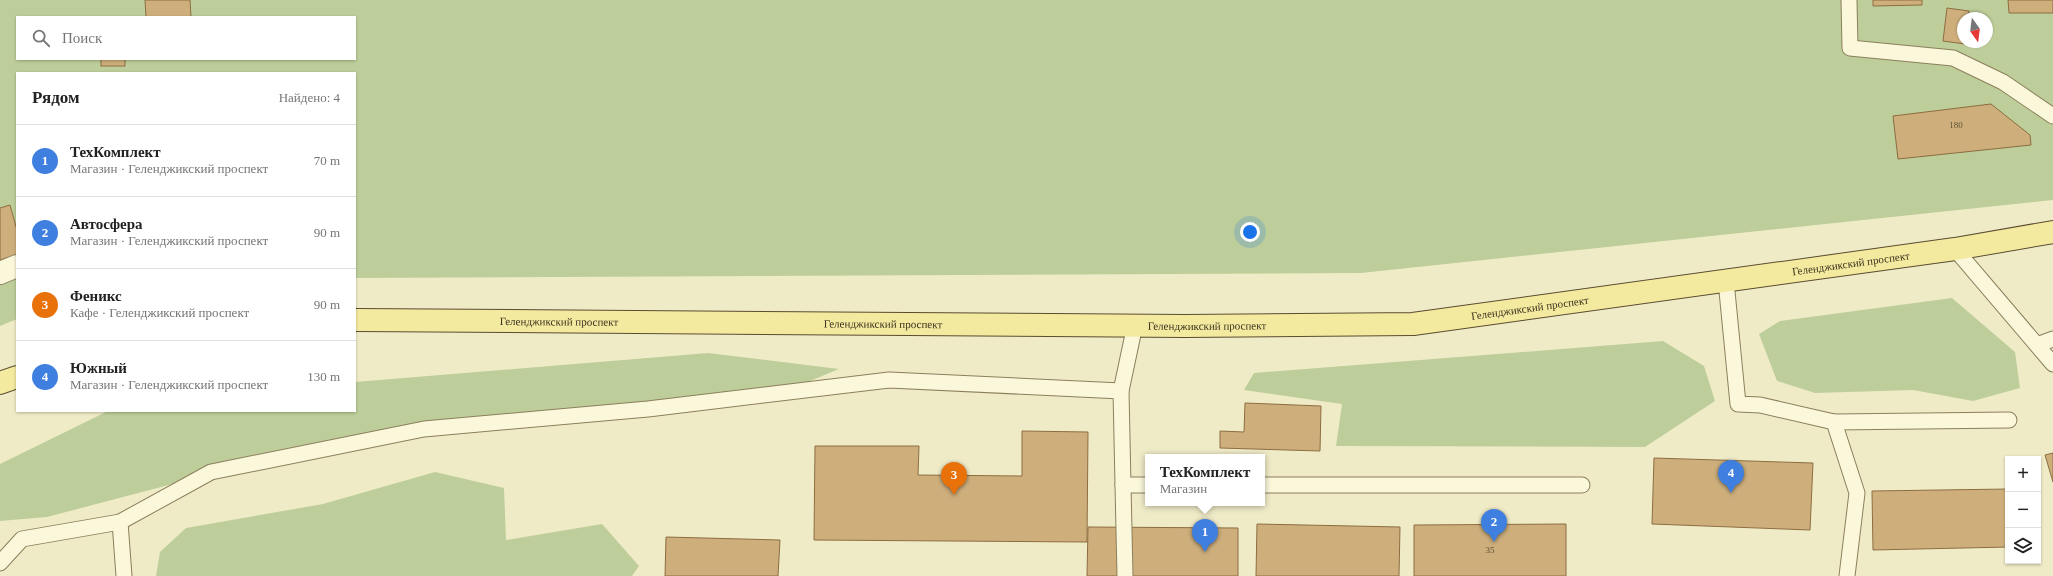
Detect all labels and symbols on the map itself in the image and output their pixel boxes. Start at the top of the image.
north arrow [1957,12,1993,48]
house number: 180 [1949,120,1963,130]
your location [1240,222,1260,242]
street label: Геленджикский проспект [1791,249,1911,277]
street label: Геленджикский проспект [1470,294,1590,322]
street label: Геленджикский проспект [500,315,618,328]
street label: Геленджикский проспект [824,317,942,330]
street label: Геленджикский проспект [1148,319,1266,332]
pin: 4 [1718,460,1744,493]
pin: 3 [941,462,967,495]
pin: 2 [1481,509,1507,542]
pin: 1 [1192,519,1218,552]
house number: 35 [1486,545,1495,555]

